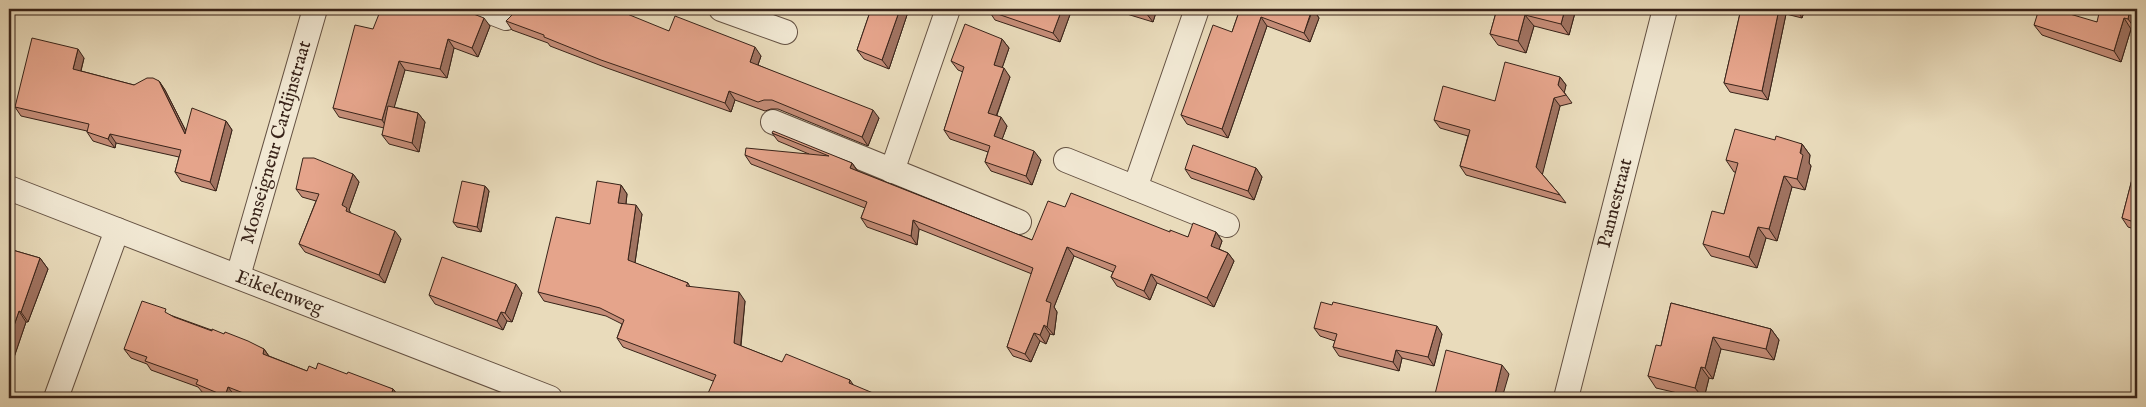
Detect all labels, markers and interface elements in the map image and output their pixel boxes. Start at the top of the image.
street label: Monseigneur Cardijnstraat [236,38,317,247]
street label: Pannestraat [1593,156,1639,250]
street label: Eikelenweg [232,265,327,321]

